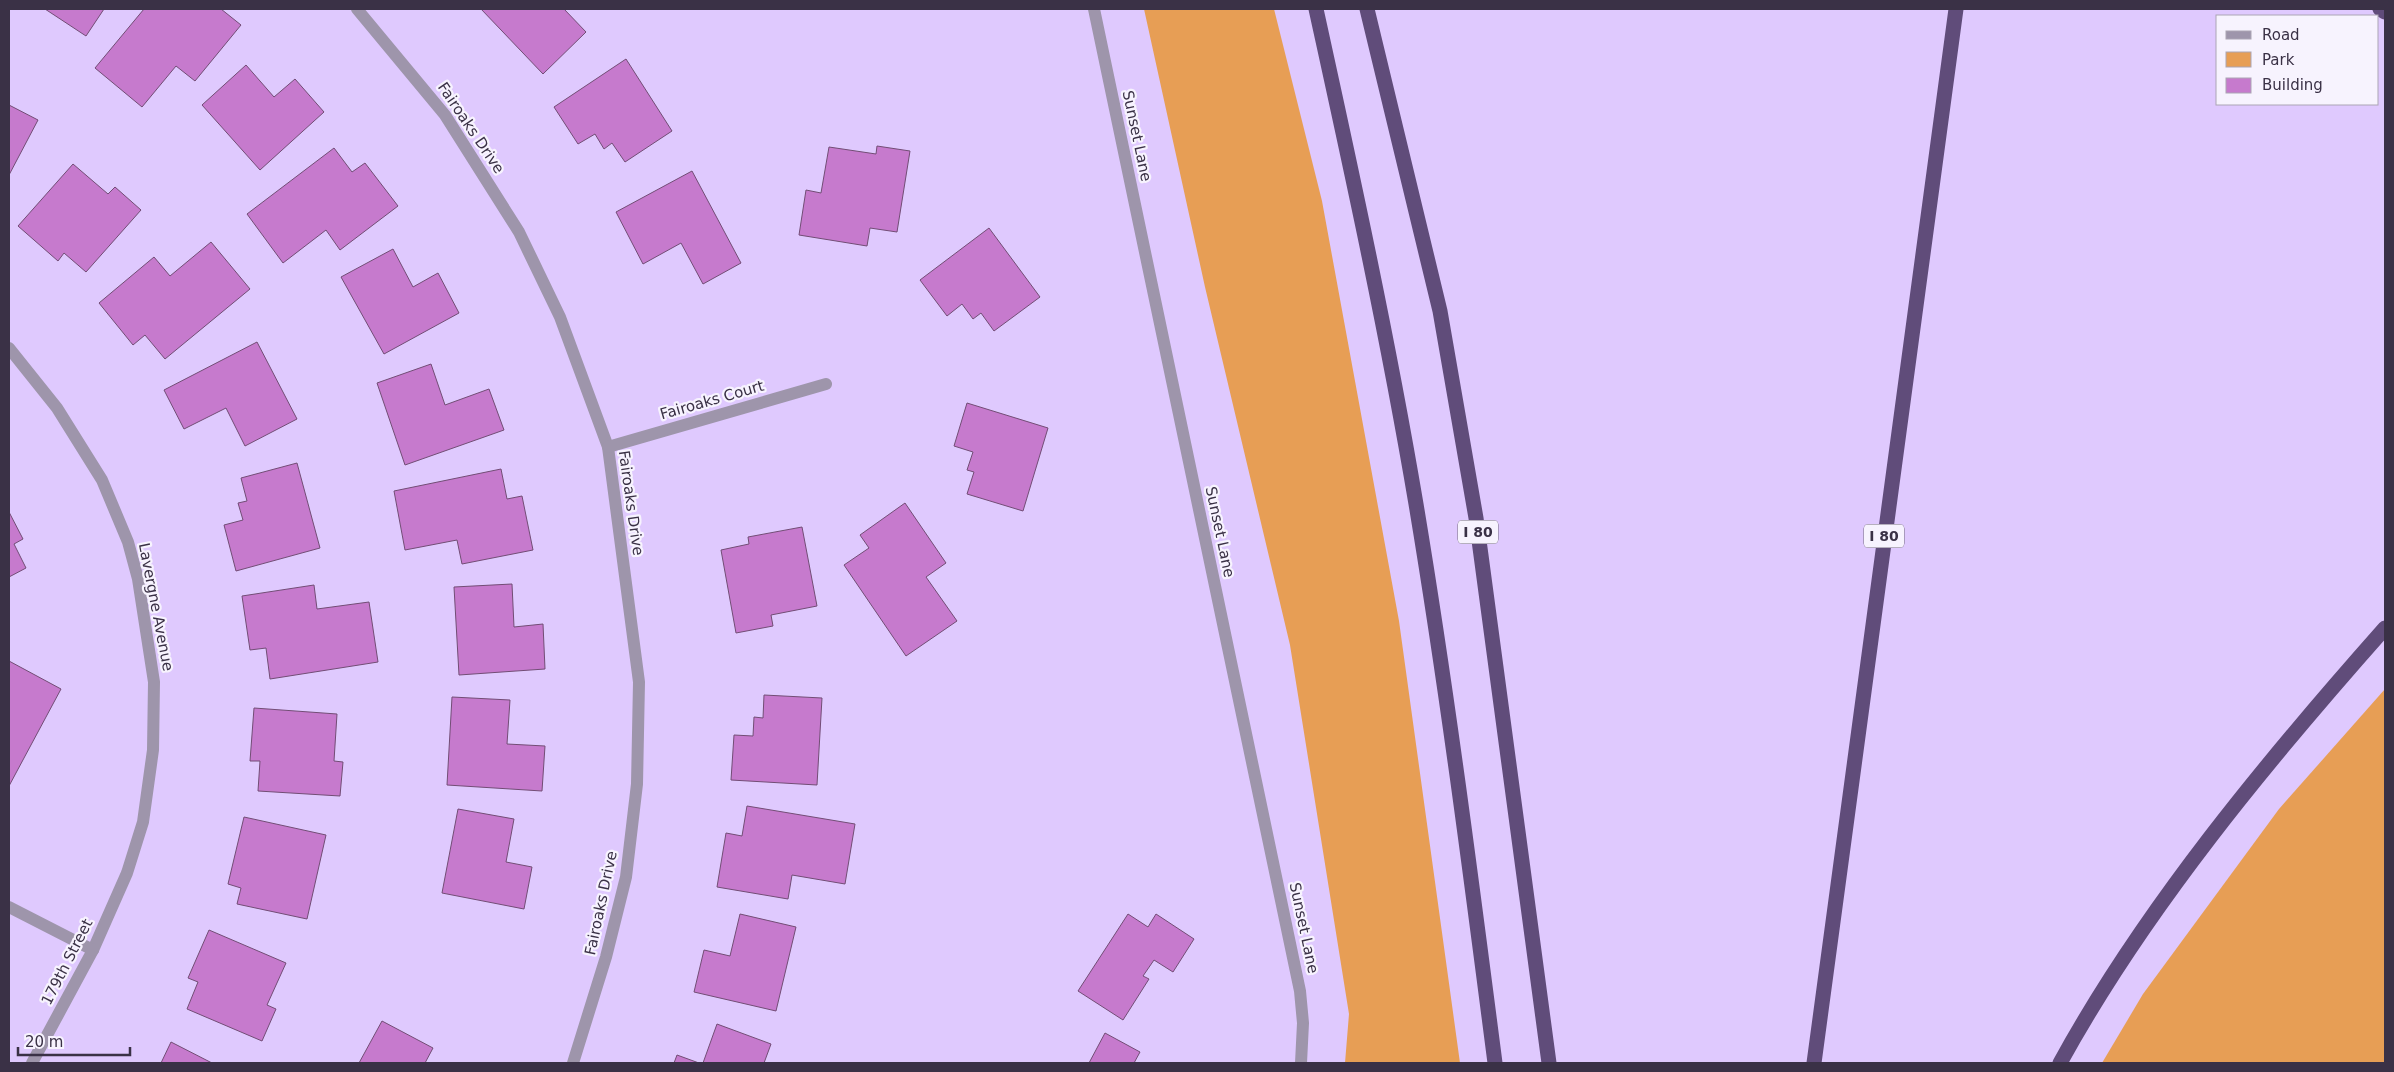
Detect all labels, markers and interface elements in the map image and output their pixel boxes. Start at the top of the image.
legend [2216,15,2379,105]
text: Road [2262,26,2300,44]
text: Park [2262,51,2295,69]
text: Building [2262,76,2323,94]
street label: Fairoaks Drive [434,79,508,177]
street label: Sunset Lane [1119,89,1155,183]
street label: Fairoaks Court [658,377,766,423]
street label: Fairoaks Drive [615,449,647,557]
street label: Sunset Lane [1202,485,1238,579]
road number: I 80 [1458,520,1498,544]
road number: I 80 [1864,524,1904,548]
street label: Lavergne Avenue [135,541,177,673]
street label: Fairoaks Drive [581,849,621,957]
street label: Sunset Lane [1286,881,1322,975]
street label: 179th Street [38,916,96,1008]
scale bar [18,1024,130,1056]
text: 20 m [25,1033,63,1051]

